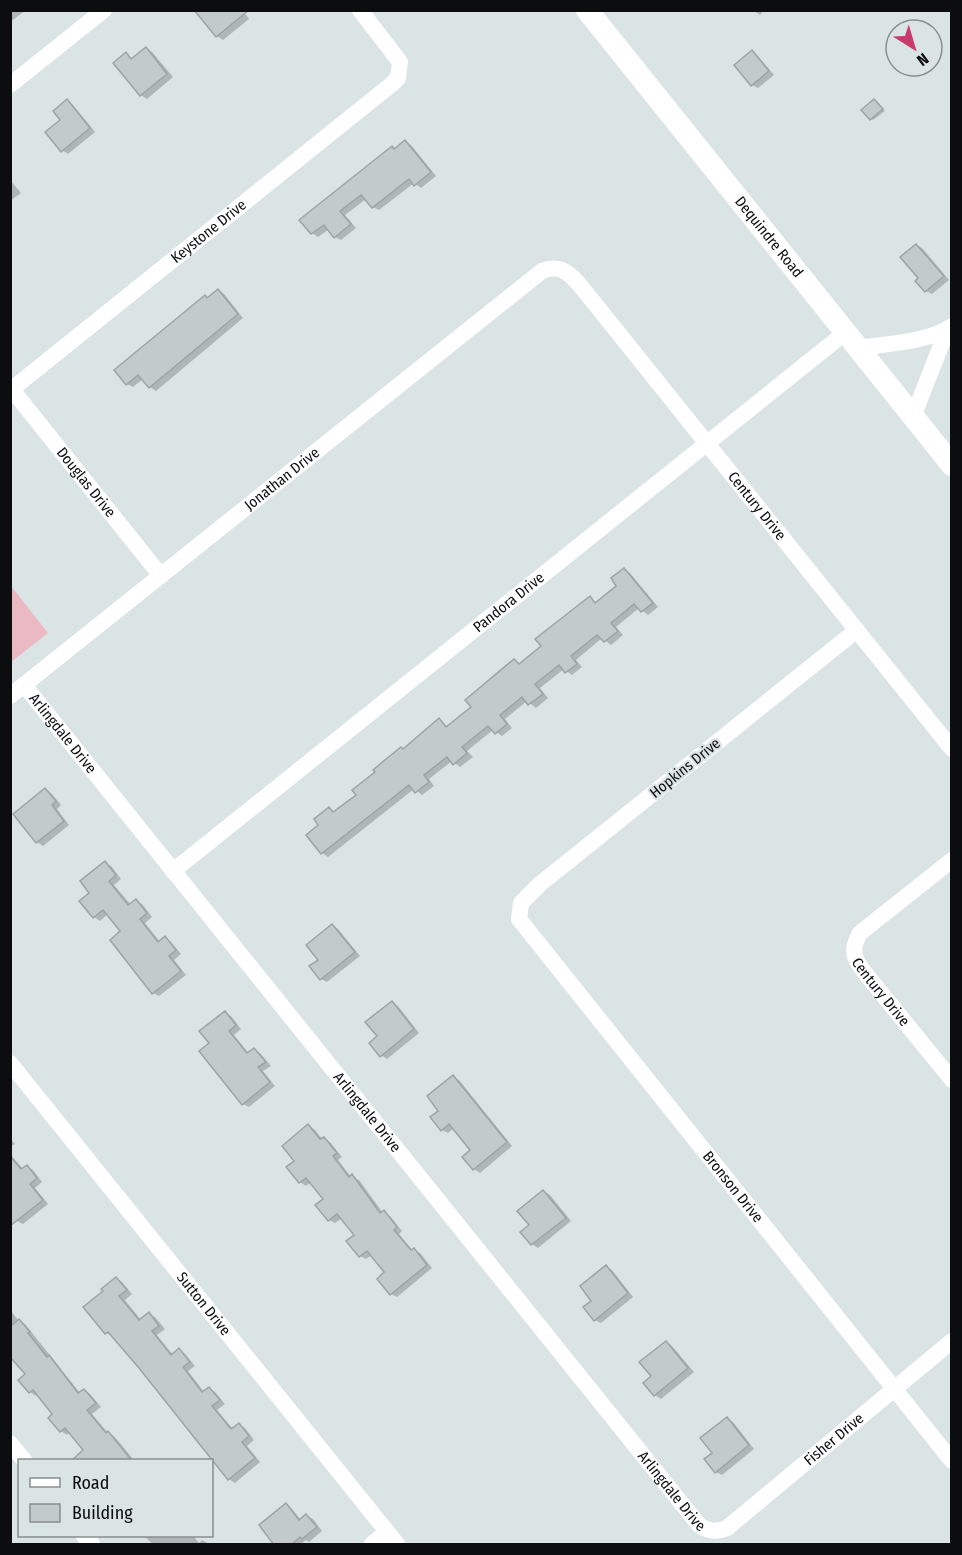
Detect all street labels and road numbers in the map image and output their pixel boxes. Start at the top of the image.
street label: Dequindre Road [731,193,807,281]
street label: Keystone Drive [167,196,250,267]
street label: Jonathan Drive [241,443,323,514]
street label: Douglas Drive [53,444,120,521]
street label: Century Drive [724,468,790,544]
street label: Pandora Drive [470,568,548,636]
street label: Arlingdale Drive [25,690,100,777]
street label: Hopkins Drive [646,734,724,802]
street label: Century Drive [848,954,913,1030]
street label: Arlingdale Drive [330,1069,405,1156]
street label: Bronson Drive [699,1147,767,1226]
street label: Sutton Drive [173,1268,235,1339]
street label: Fisher Drive [800,1409,867,1469]
street label: Arlingdale Drive [634,1447,708,1535]

